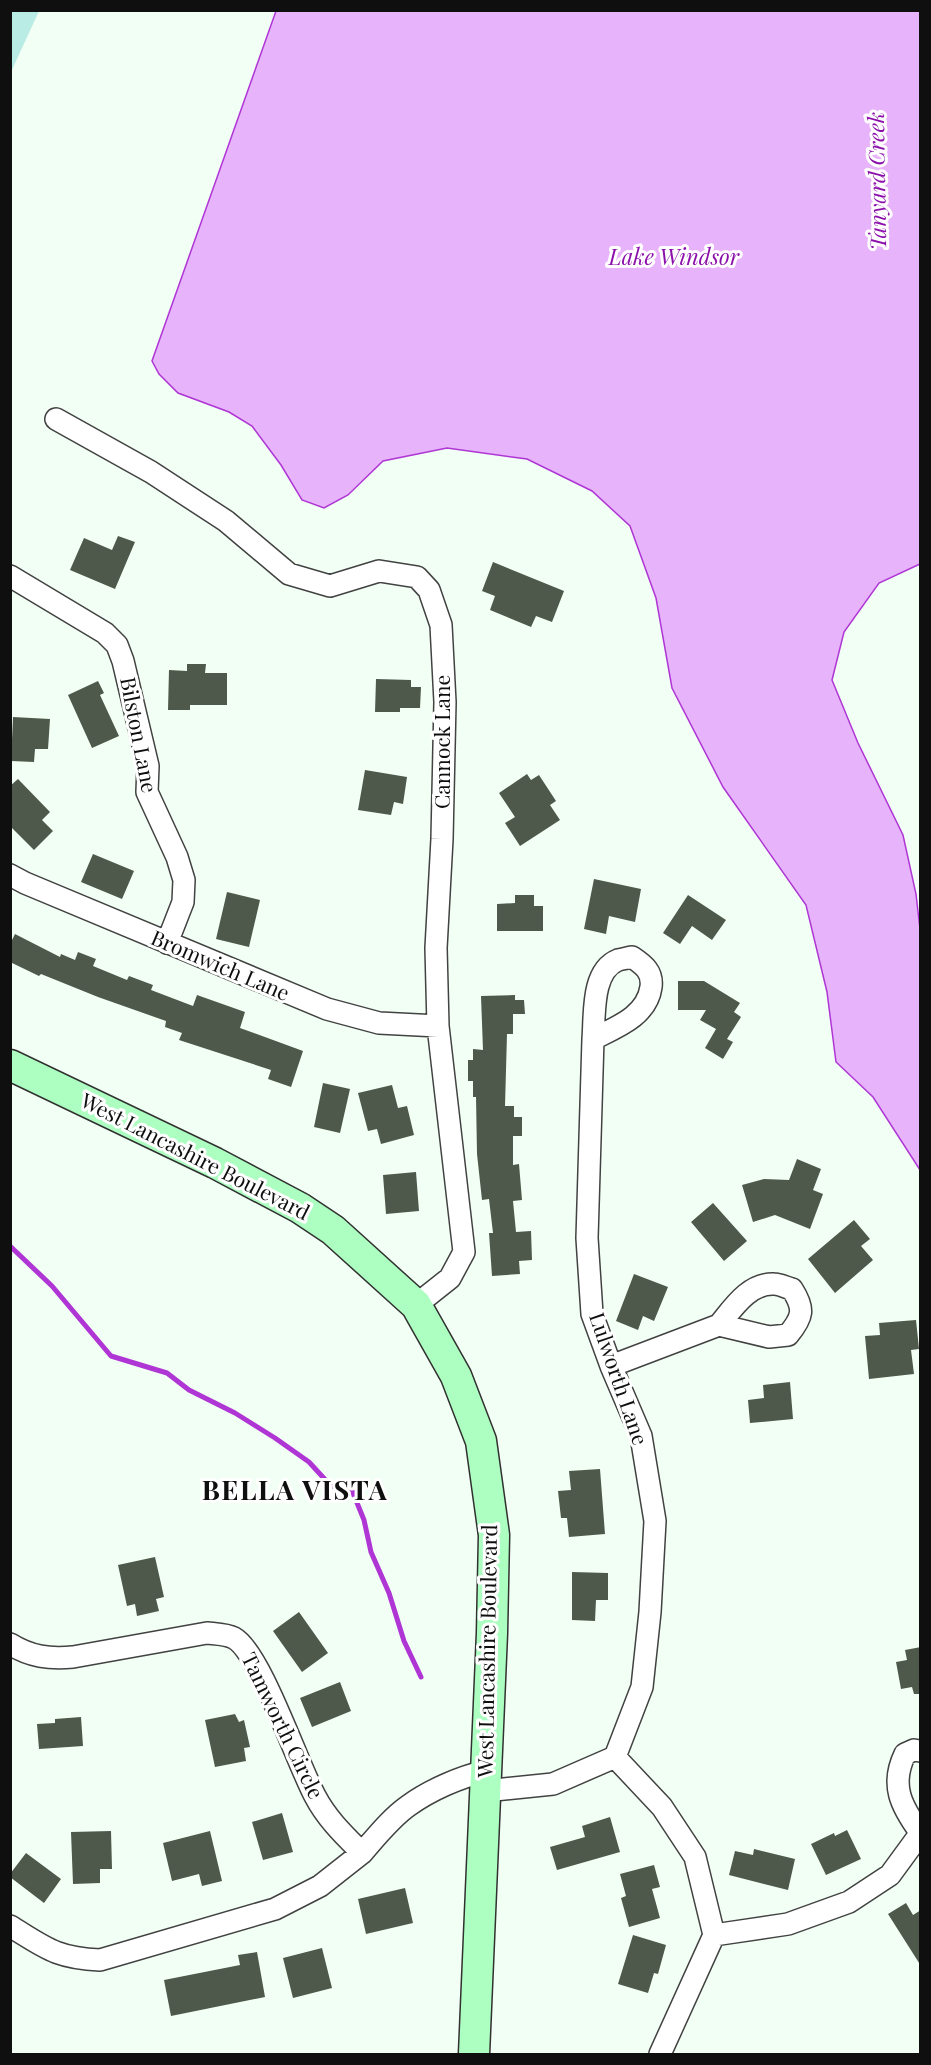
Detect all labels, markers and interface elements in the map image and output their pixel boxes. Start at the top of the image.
water label: Tanyard Creek [860,112,892,251]
water label: Lake Windsor [608,241,740,271]
street label: Bilston Lane [115,674,165,795]
street label: Cannock Lane [427,675,455,809]
street label: Bromwich Lane [147,922,294,1006]
street label: West Lancashire Boulevard [76,1085,315,1225]
street label: Lulworth Lane [584,1308,656,1448]
district label: BELLA VISTA [202,1471,388,1507]
street label: West Lancashire Boulevard [470,1524,502,1779]
street label: Tamworth Circle [236,1647,331,1803]

